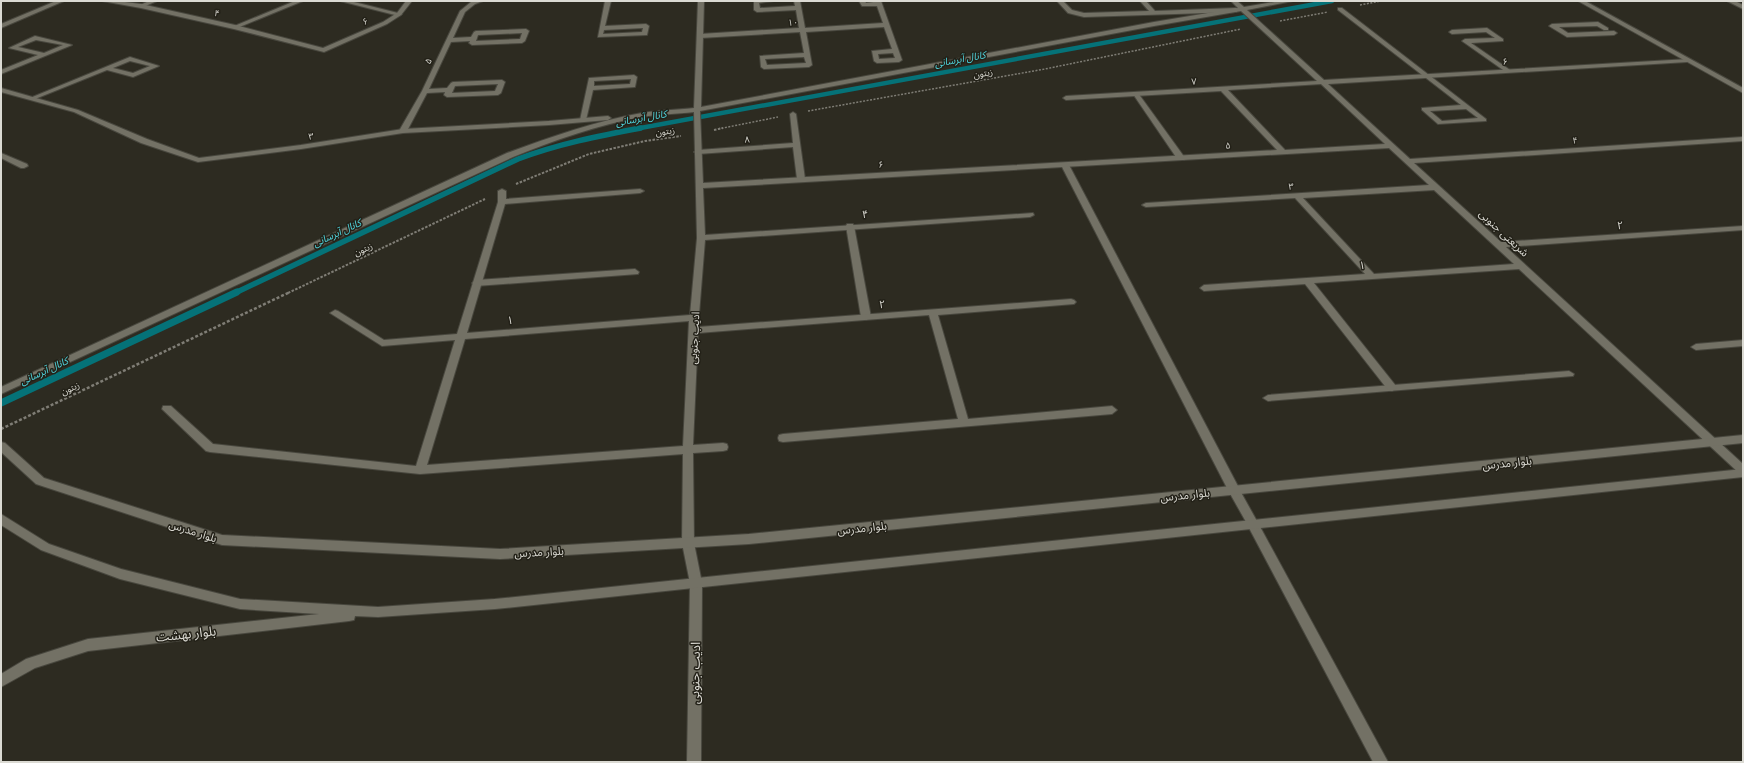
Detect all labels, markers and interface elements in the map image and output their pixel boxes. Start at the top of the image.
street label: ۴ [213,7,221,19]
street label: ۶ [360,15,370,27]
street label: ۱۰ [788,16,798,28]
water label: کانال آبرسانی [933,48,988,70]
street label: ۶ [1502,55,1508,67]
street label: ۵ [422,56,434,66]
street label: زیتون [972,66,994,81]
street label: ۷ [1191,75,1197,87]
water label: کانال آبرسانی [614,107,669,129]
street label: زیتون [655,124,676,139]
street label: ۳ [308,130,314,142]
street label: ۸ [744,133,750,145]
street label: ۴ [1572,134,1578,146]
street label: ۵ [1225,139,1231,151]
street label: ۶ [878,158,884,170]
street label: ۳ [1288,180,1294,192]
street label: شریعتی جنوبی [1476,206,1532,260]
street label: ۴ [861,207,869,221]
water label: کانال آبرسانی [311,215,365,250]
street label: ۲ [1616,218,1624,232]
street label: زیتون [352,240,375,259]
street label: ۱ [1358,258,1366,272]
street label: ۲ [878,297,886,311]
street label: ادیب جنوبی [686,311,703,365]
street label: ۱ [506,313,514,327]
water label: کانال آبرسانی [18,353,72,388]
street label: زیتون [59,379,82,398]
street label: بلوار مدرس [1482,453,1532,473]
street label: بلوار مدرس [1160,485,1210,505]
street label: بلوار مدرس [167,517,219,545]
street label: بلوار مدرس [837,518,887,538]
street label: بلوار مدرس [514,544,564,560]
street label: بلوار بهشت [155,622,217,646]
street label: ادیب جنوبی [686,642,704,704]

